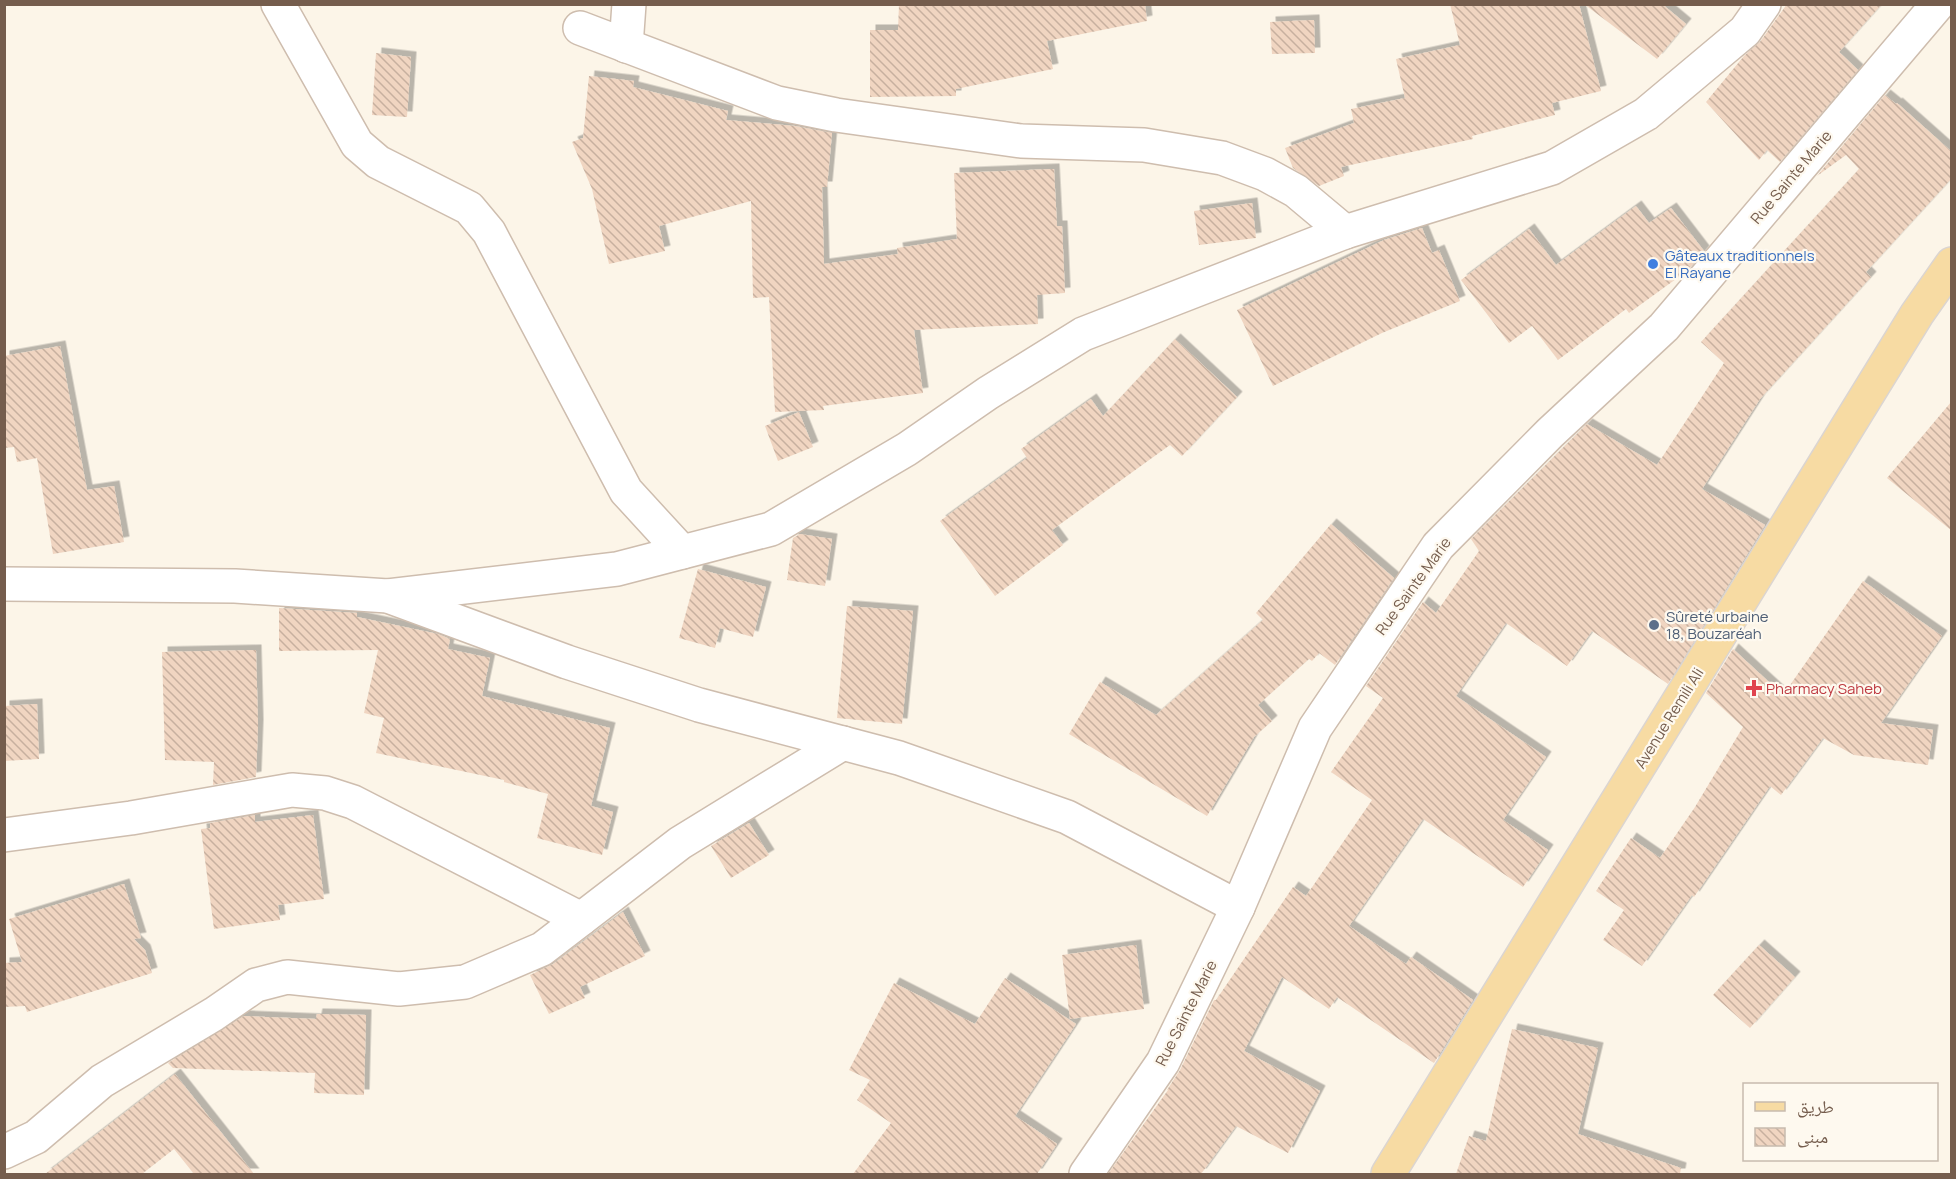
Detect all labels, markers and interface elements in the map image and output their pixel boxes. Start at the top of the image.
street label: Rue Sainte Marie [1746,126,1837,228]
place label: Gâteaux traditionnels El Rayane [1665,245,1815,283]
marker: Gâteaux traditionnels El Rayane [1646,257,1660,271]
street label: Rue Sainte Marie [1370,533,1456,639]
place label: Sûreté urbaine 18, Bouzaréah [1666,606,1769,644]
marker: Sûreté urbaine 18, Bouzaréah [1647,618,1661,632]
street label: Avenue Remili Ali [1630,664,1708,772]
place label: Pharmacy Saheb [1766,678,1882,699]
marker: Pharmacy Saheb [1747,681,1761,695]
street label: Rue Sainte Marie [1150,956,1222,1070]
legend [1743,1083,1938,1161]
text: طريق [1797,1094,1834,1118]
text: مبنى [1797,1124,1828,1148]

